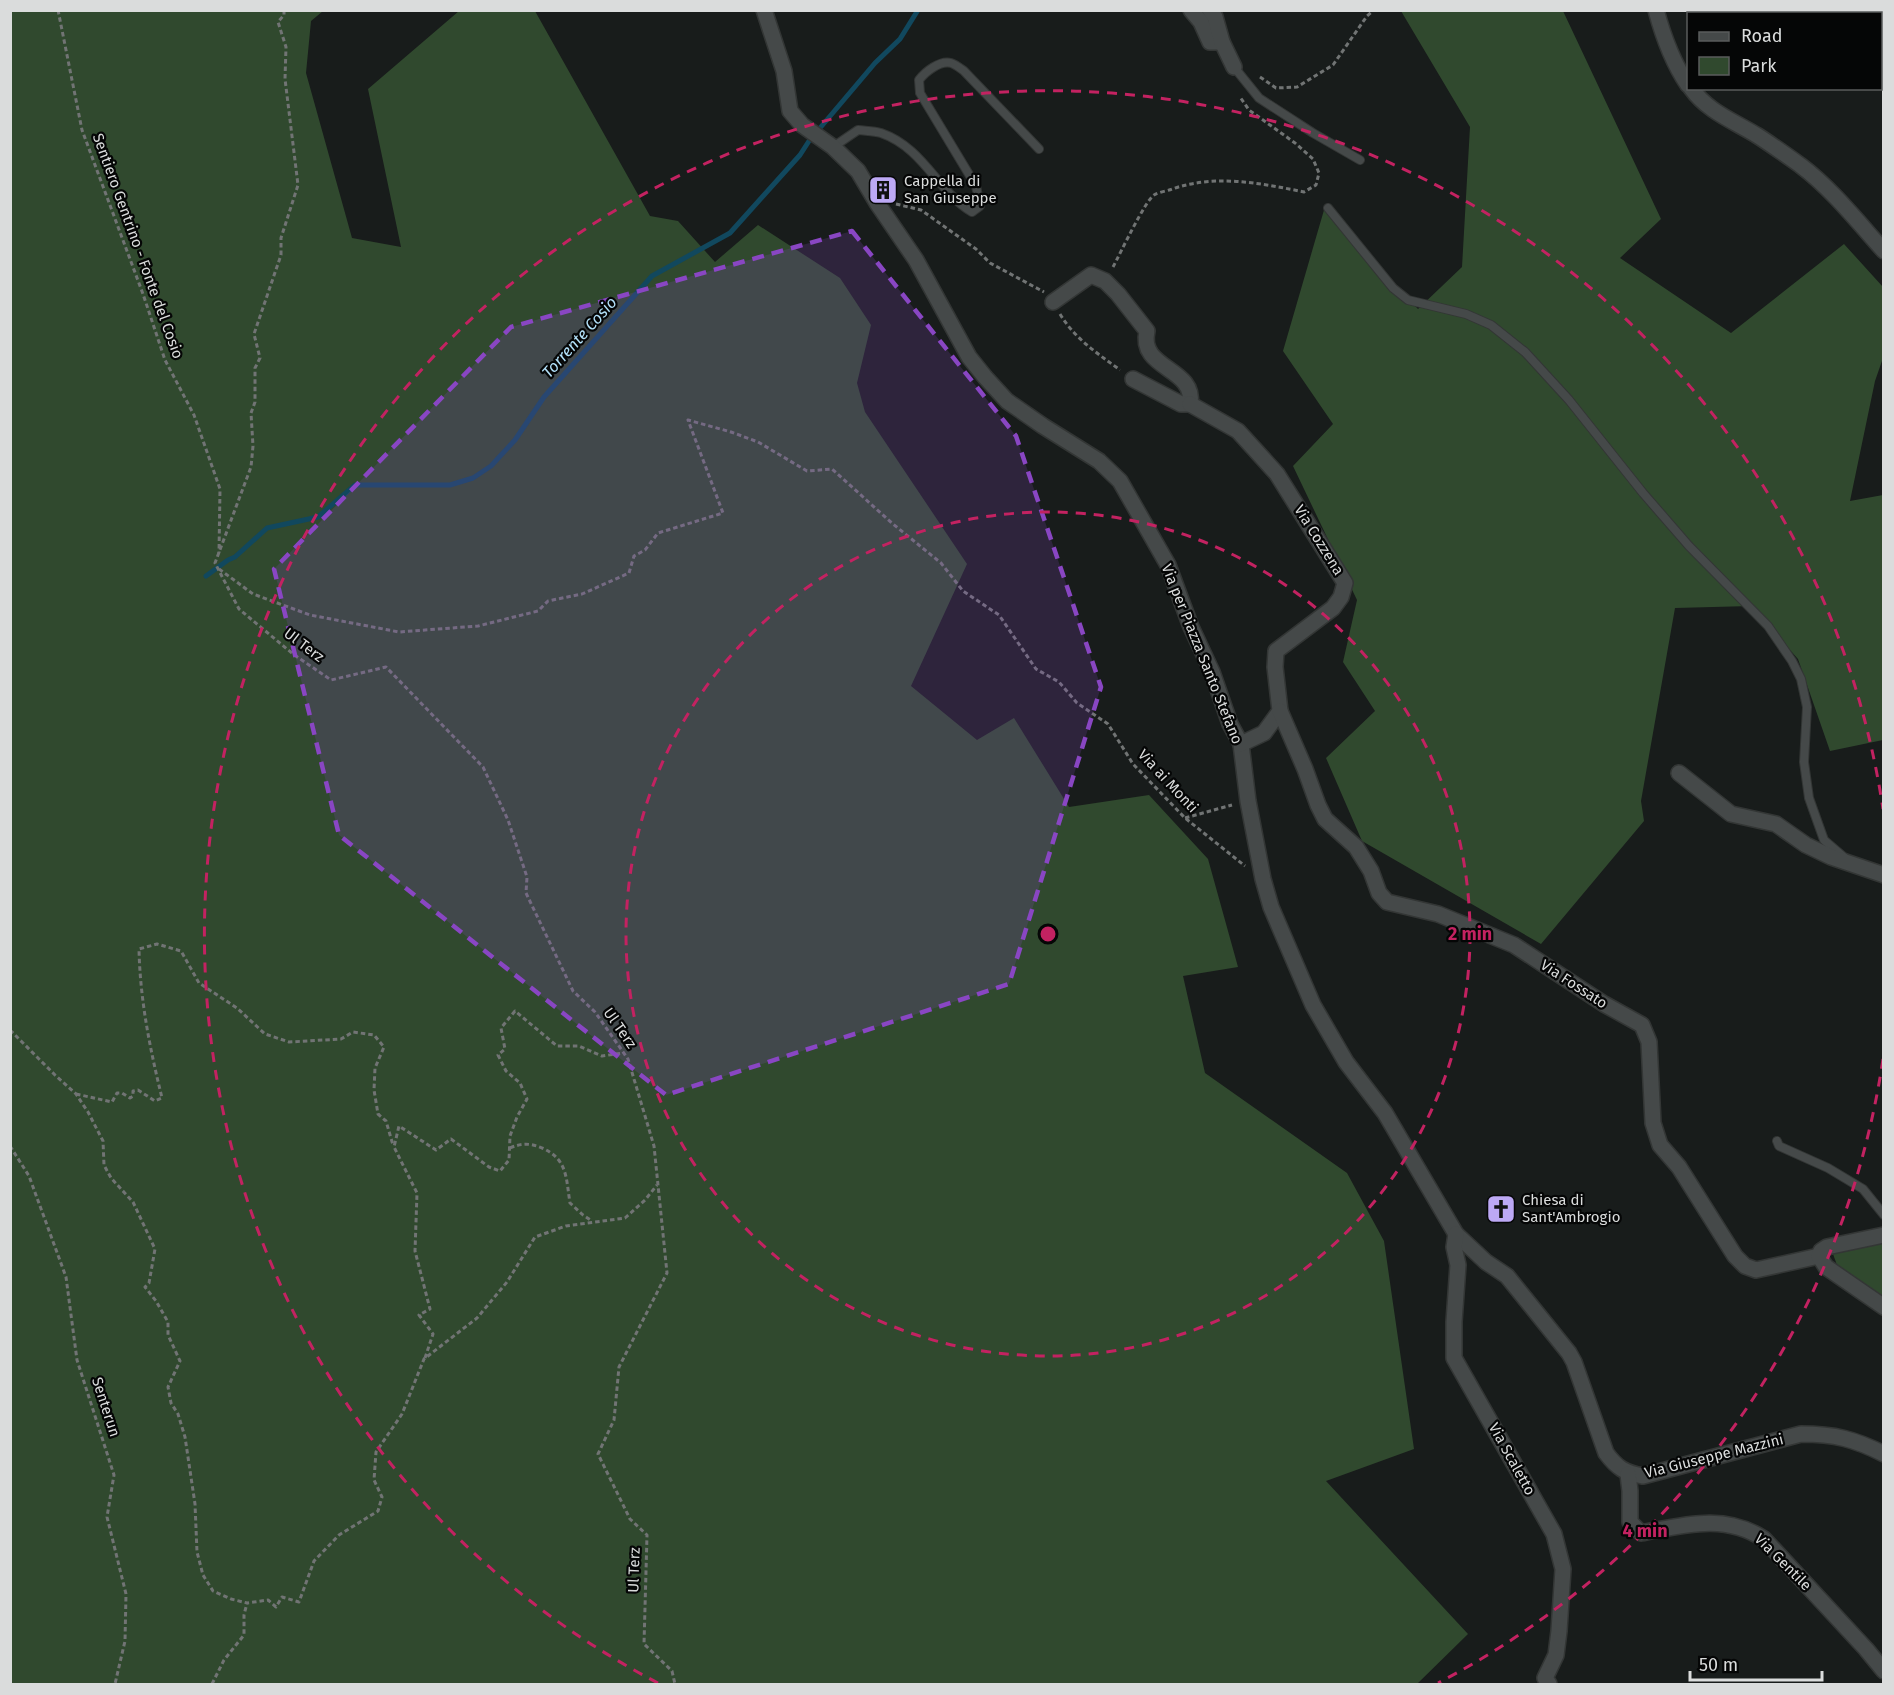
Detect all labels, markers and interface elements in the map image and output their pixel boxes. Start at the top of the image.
legend [1687,12,1882,90]
text: Road [1741,25,1783,47]
text: Park [1741,55,1777,77]
street label: Sentiero Gentrino - Fonte del Cosio [89,131,187,361]
place label: Cappella di San Giuseppe [904,172,997,207]
building icon: Cappella di San Giuseppe [867,174,899,206]
water label: Torrente Cosio [538,293,621,382]
street label: Via Cozzena [1290,501,1348,579]
street label: Via per Piazza Santo Stefano [1158,561,1246,747]
street label: Ul Terz [280,624,328,666]
street label: Via ai Monti [1134,746,1202,816]
text: 2 min [1448,923,1492,945]
centre of rings [1038,924,1058,944]
street label: Via Fossato [1537,956,1611,1012]
street label: Ul Terz [600,1004,641,1052]
place label: Chiesa di Sant'Ambrogio [1522,1191,1620,1226]
church icon: Chiesa di Sant'Ambrogio [1485,1193,1517,1225]
street label: Senterun [88,1375,124,1439]
street label: Via Scaletto [1485,1420,1539,1498]
street label: Via Giuseppe Mazzini [1643,1430,1785,1482]
text: 4 min [1622,1520,1668,1542]
street label: Via Gentile [1751,1530,1815,1594]
street label: Ul Terz [624,1546,644,1593]
scale bar [1690,1644,1822,1682]
text: 50 m [1699,1654,1738,1676]

